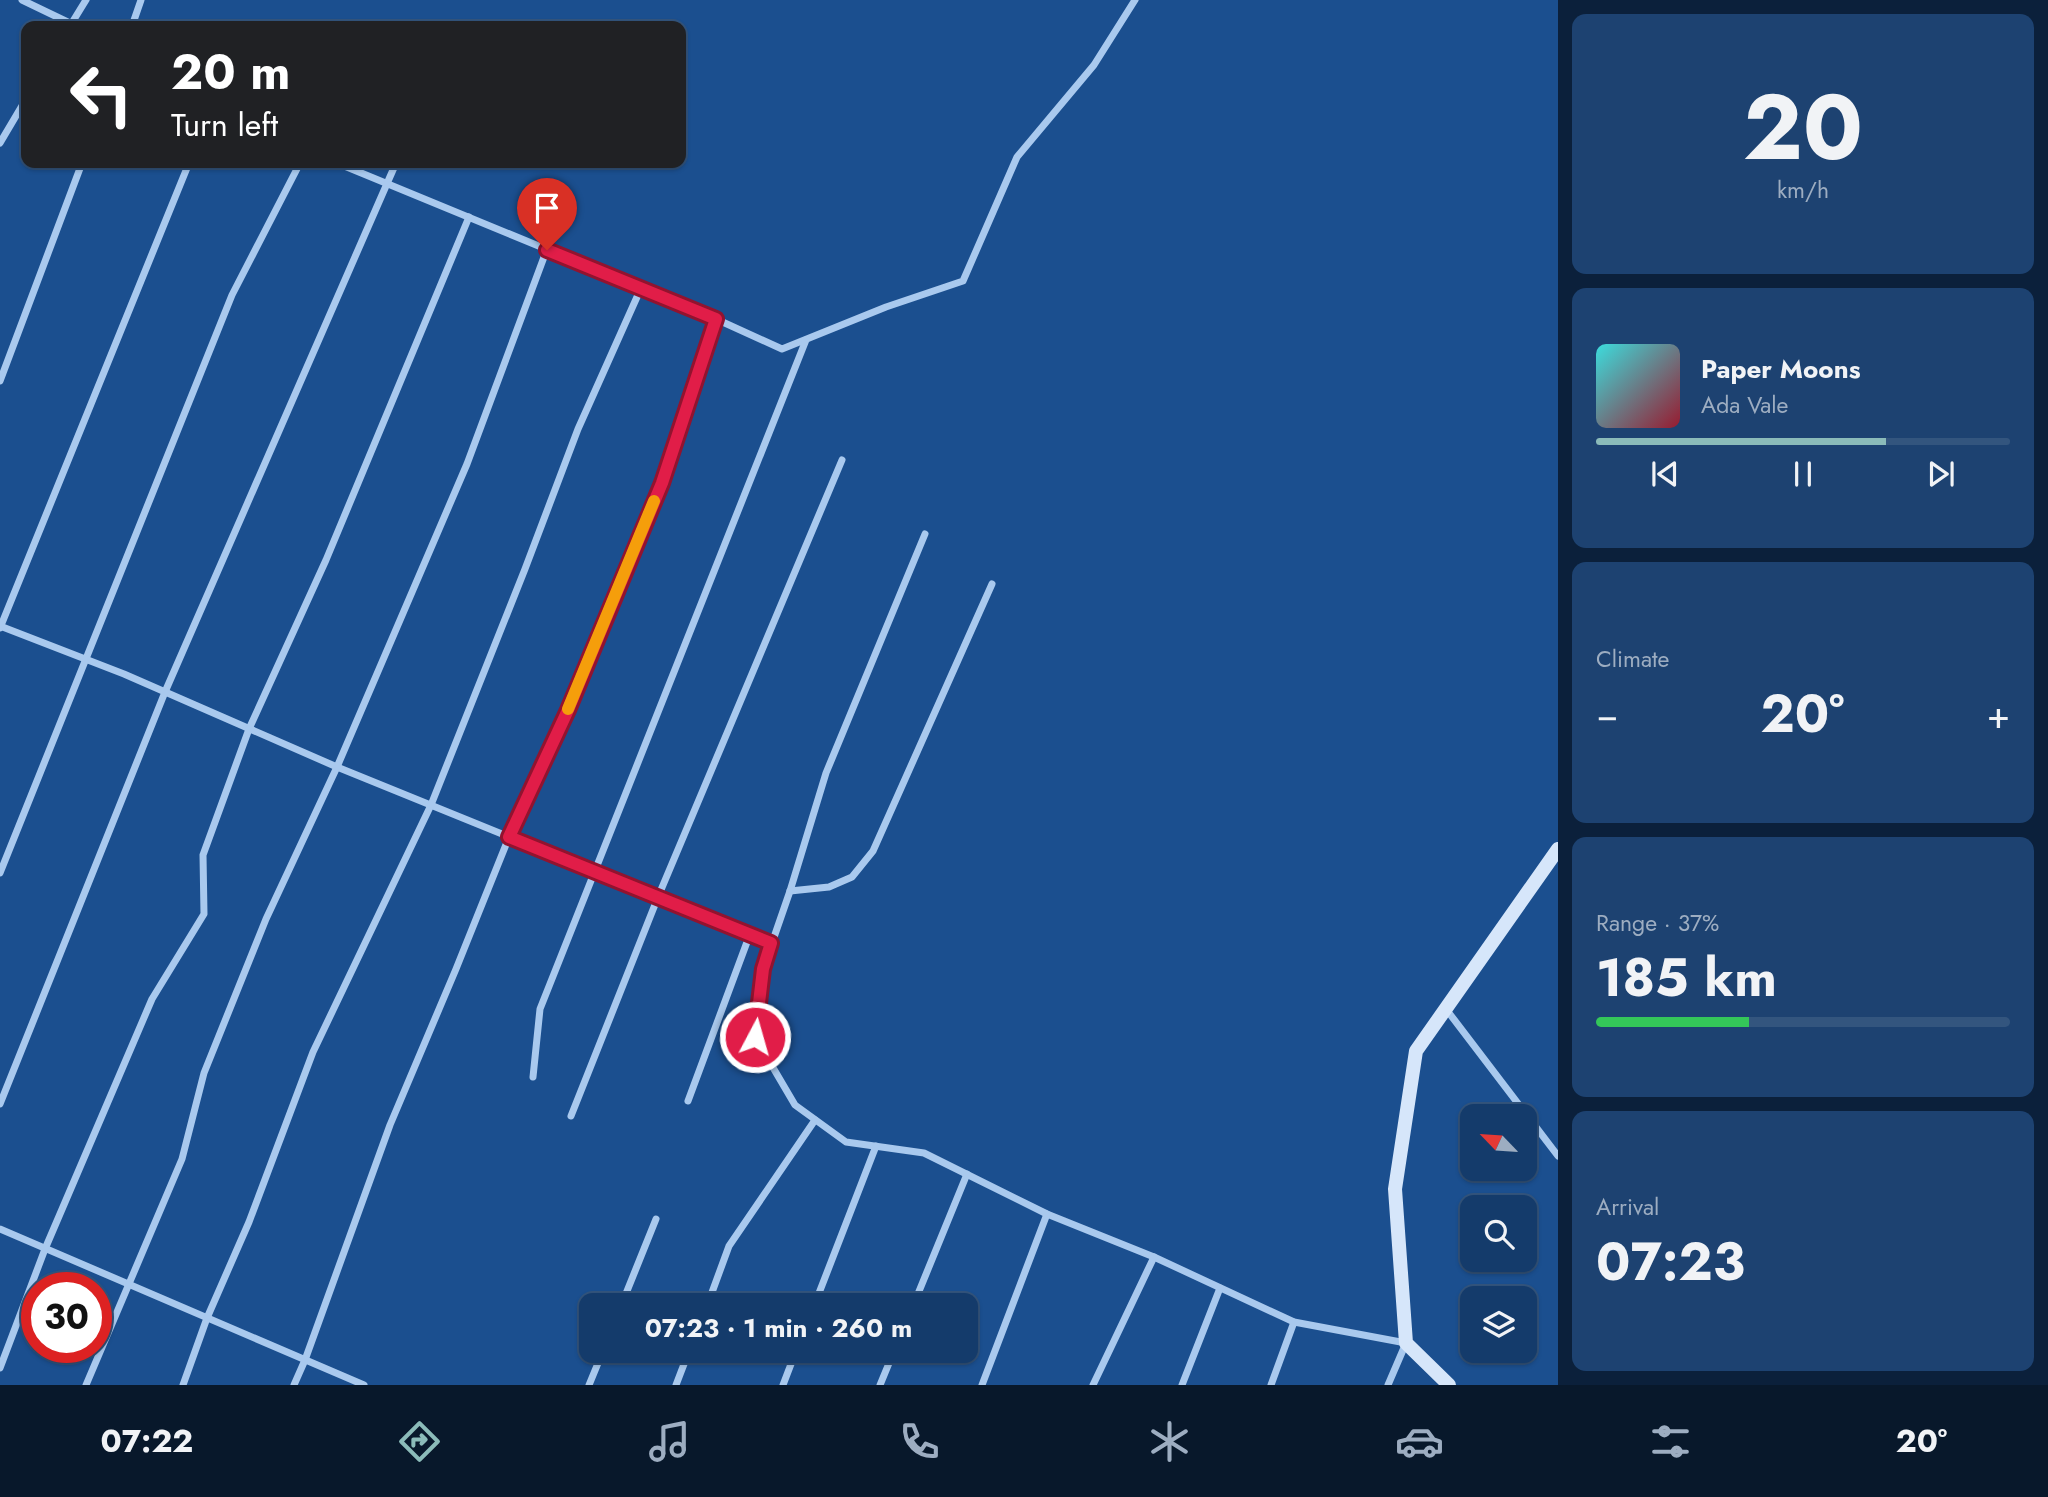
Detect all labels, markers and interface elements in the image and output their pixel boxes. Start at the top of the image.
text: 20 m [171,37,290,107]
icon: left [56,49,147,140]
text: 20 [1743,62,1863,193]
text: Turn left [171,102,278,148]
text: km/h [1777,173,1829,207]
pin [517,178,577,250]
icon: arrive [528,189,566,227]
text: Paper Moons [1701,350,1861,388]
text: Ada Vale [1701,388,1788,422]
icon: previous [1646,455,1684,493]
icon: pause [1784,455,1822,493]
icon: next [1922,455,1960,493]
text: Climate [1596,642,1669,676]
text: 20° [1761,676,1845,752]
text: − [1596,687,1618,742]
text: + [1987,687,2010,742]
text: Range · 37% [1596,906,1719,940]
text: 185 km [1596,940,1777,1016]
position arrow [718,1000,792,1074]
north arrow [1460,1104,1536,1181]
map controls [1460,1104,1537,1363]
text: Arrival [1596,1190,1659,1224]
button: search [1460,1195,1537,1272]
text: 07:23 [1596,1224,1745,1300]
speed limit sign: 30 [21,1272,112,1363]
button: layers [1460,1286,1537,1363]
text: 07:23 · 1 min · 260 m [645,1309,912,1347]
icon: directions [395,1417,444,1466]
icon: music [645,1417,694,1466]
icon: phone [895,1417,944,1466]
icon: climate [1145,1417,1194,1466]
icon: car [1395,1417,1444,1466]
icon: filters [1646,1417,1695,1466]
text: 07:22 [101,1418,193,1464]
text: 20° [1896,1418,1947,1464]

